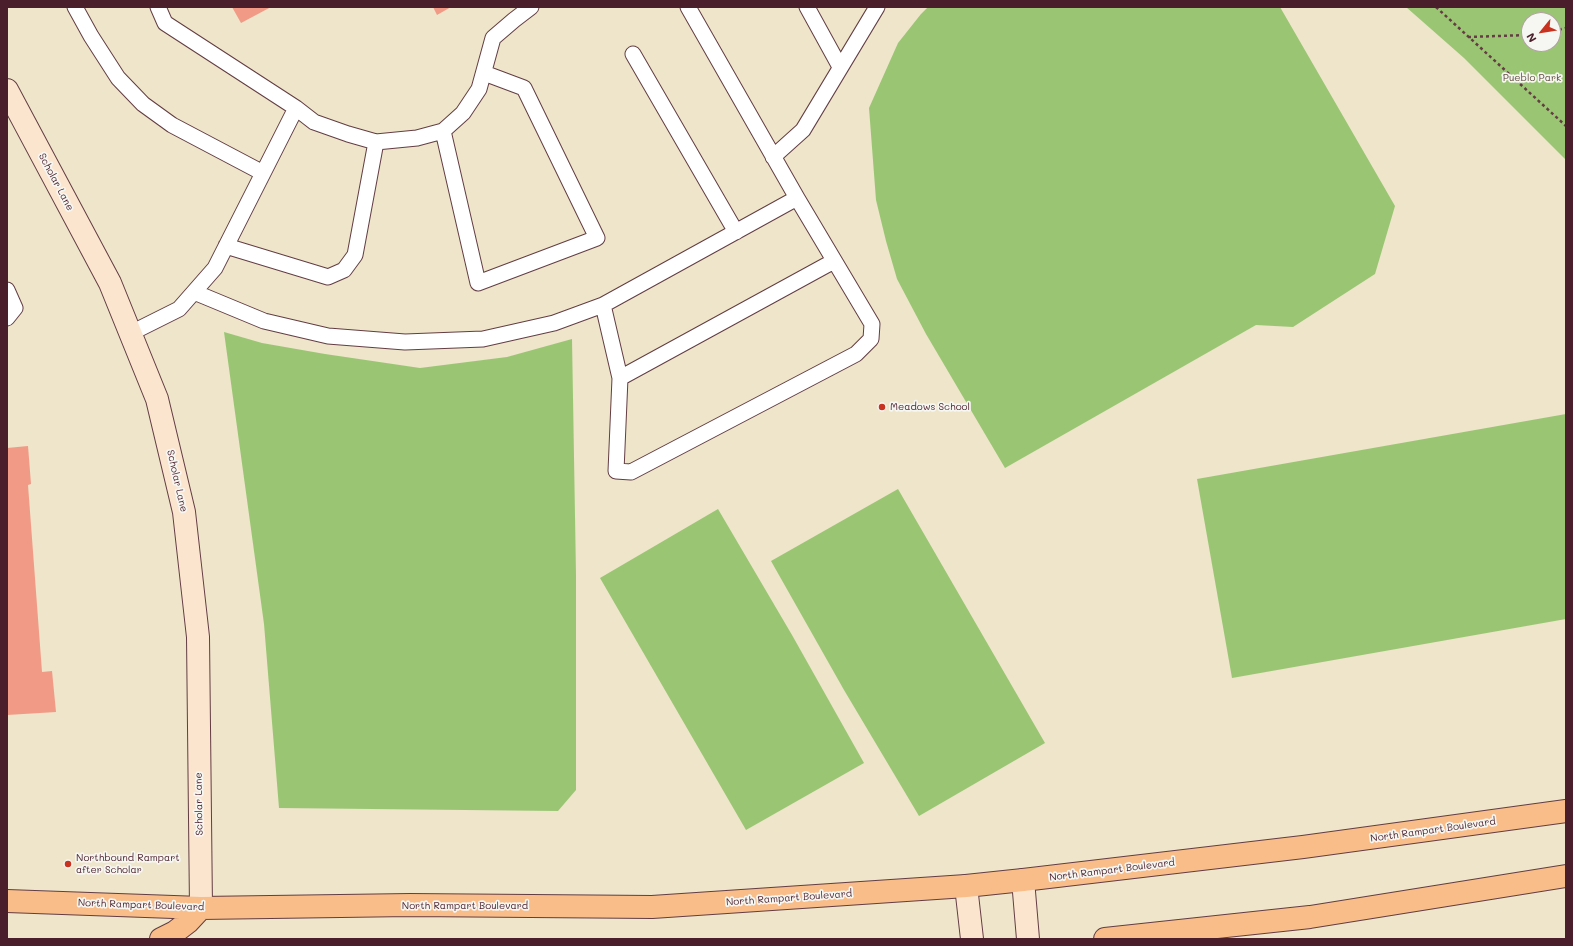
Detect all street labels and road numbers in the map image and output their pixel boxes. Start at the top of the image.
street label: Scholar Lane [36,151,76,213]
street label: Scholar Lane [164,449,190,513]
street label: Scholar Lane [192,772,206,836]
street label: North Rampart Boulevard [1370,815,1496,845]
street label: North Rampart Boulevard [1049,856,1175,884]
street label: North Rampart Boulevard [726,888,852,908]
street label: North Rampart Boulevard [78,897,204,913]
street label: North Rampart Boulevard [402,900,528,912]

